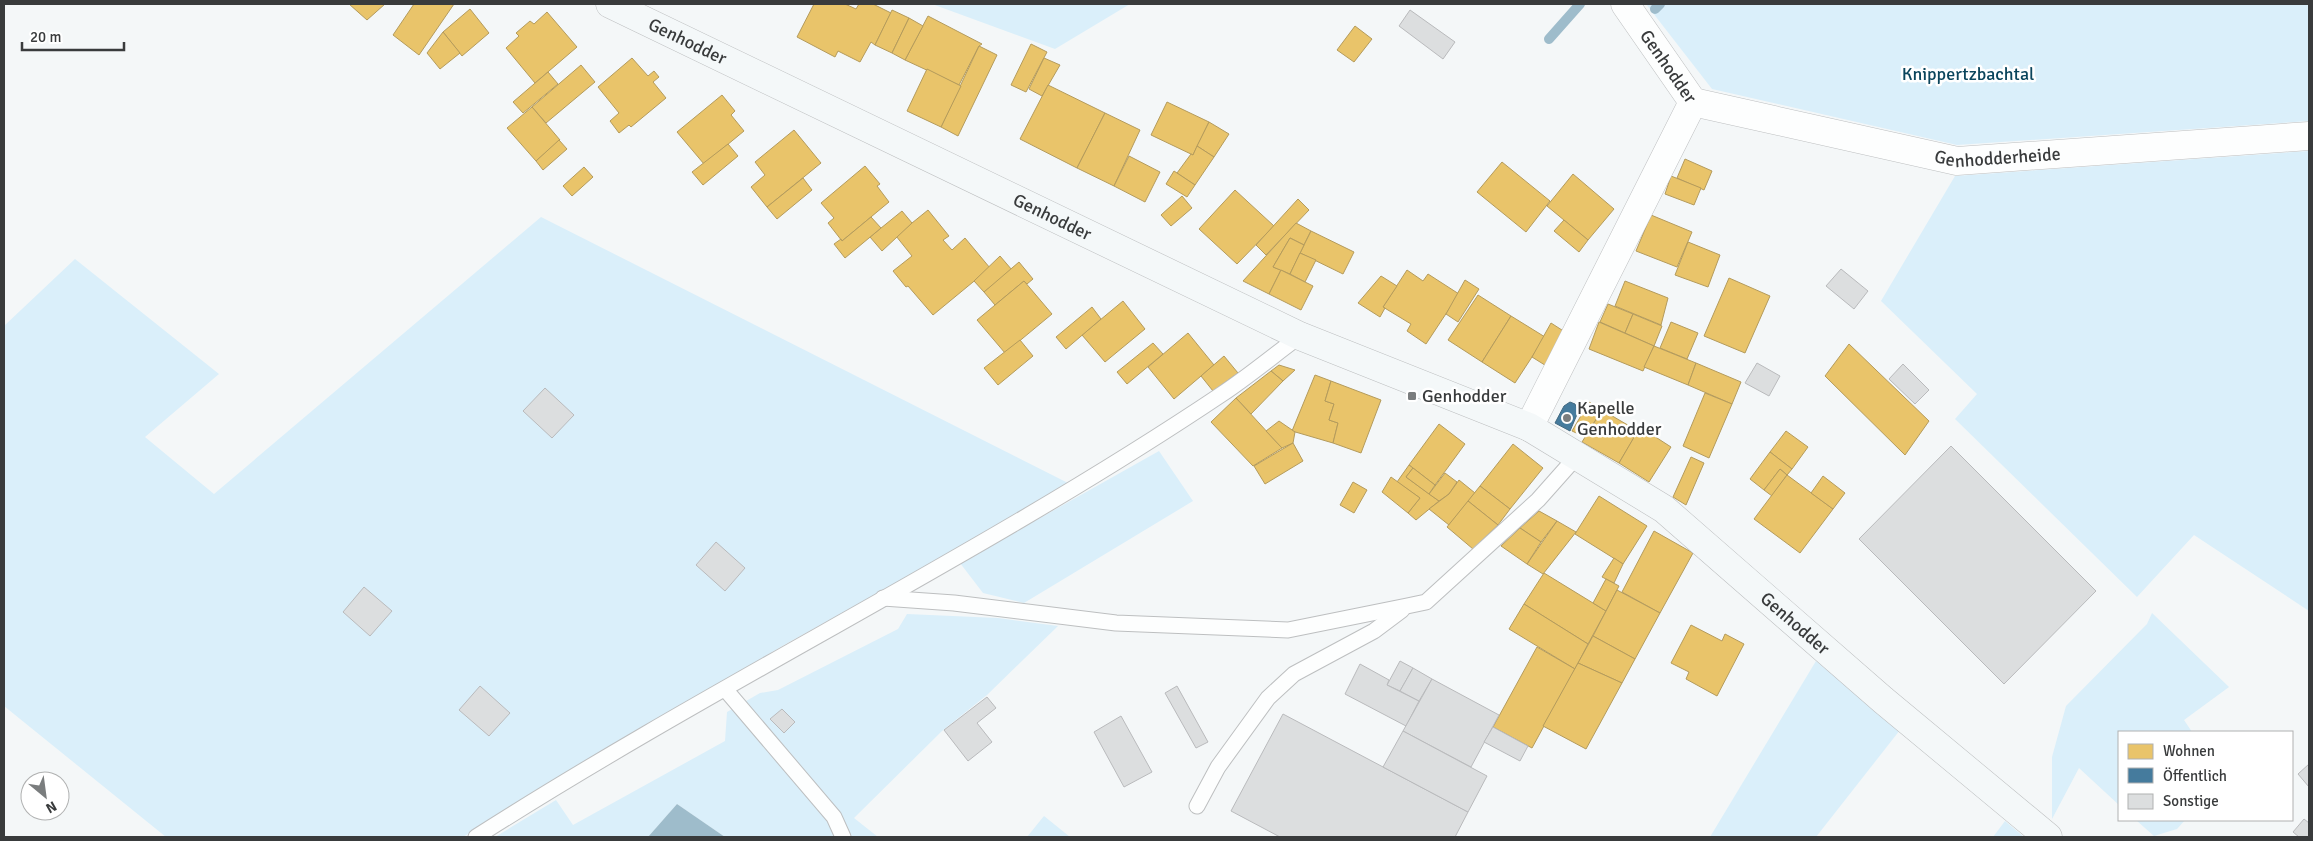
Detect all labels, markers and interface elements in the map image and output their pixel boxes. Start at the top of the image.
street label: Genhodder [645,13,731,70]
scale bar [22,20,125,52]
street label: Genhodder [1635,26,1702,108]
text: 20 m [30,28,61,46]
park label: Knippertzbachtal [1902,63,2034,85]
street label: Genhodderheide [1932,143,2061,172]
street label: Genhodder [1010,189,1096,245]
place label: Genhodder [1422,385,1507,407]
marker: Genhodder [1406,390,1418,402]
place label: Kapelle Genhodder [1577,397,1662,440]
marker: Kapelle Genhodder [1561,412,1573,424]
street label: Genhodder [1756,587,1834,660]
legend [2118,731,2293,821]
text: Wohnen [2163,742,2215,760]
text: Öffentlich [2163,767,2227,785]
north arrow [20,771,70,821]
text: Sonstige [2163,792,2219,810]
text: N [43,797,59,817]

